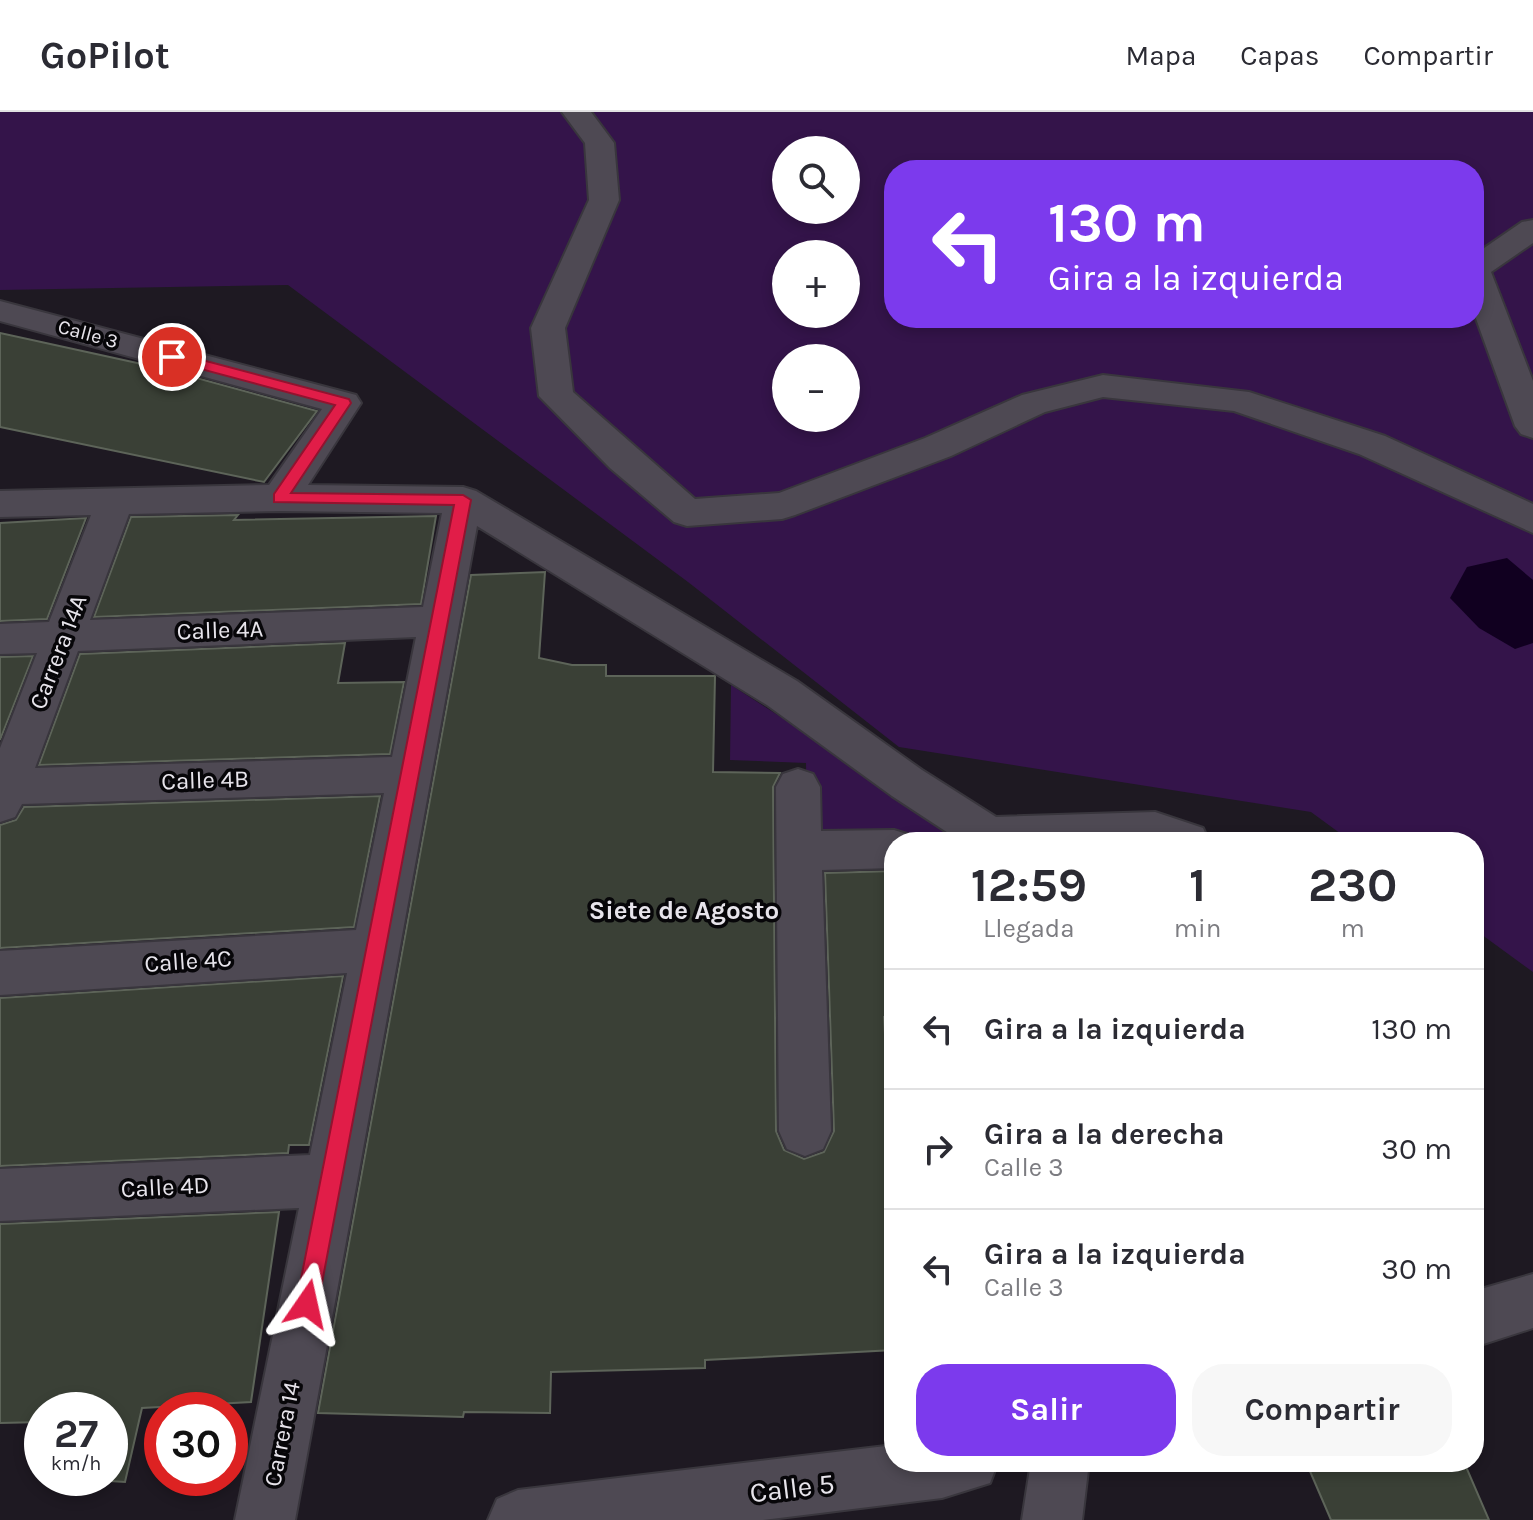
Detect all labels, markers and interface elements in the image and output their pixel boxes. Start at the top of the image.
text: GoPilot [40,33,170,78]
text: Mapa [1125,39,1196,72]
text: Capas [1240,39,1319,72]
text: Compartir [1363,39,1493,72]
map controls [772,136,860,432]
button: search [772,136,860,224]
text: 130 m [1048,190,1206,255]
icon: left [916,192,1020,296]
button: + [772,240,860,328]
text: Gira a la izquierda [1048,257,1344,299]
street label: Calle 3 [55,315,121,353]
pin [138,323,206,391]
icon: arrive [150,335,194,379]
button: − [772,344,860,432]
street label: Carrera 14A [23,591,93,713]
street label: Calle 4A [176,614,264,646]
street label: Calle 4B [161,764,249,796]
text: 12:59 [971,857,1087,913]
text: 1 [1189,857,1206,913]
text: 230 [1308,857,1397,913]
district label: Siete de Agosto [589,895,779,926]
text: Llegada [983,913,1075,944]
text: min [1174,913,1221,944]
text: m [1341,913,1365,944]
street label: Calle 4C [143,944,233,978]
icon: left [916,1007,960,1051]
text: Gira a la izquierda [984,1011,1246,1047]
text: 130 m [1371,1011,1452,1047]
text: Gira a la derecha [984,1116,1225,1152]
icon: right [916,1127,960,1171]
text: 30 m [1381,1131,1452,1167]
text: Calle 3 [984,1152,1064,1183]
street label: Calle 4D [120,1171,210,1203]
text: Gira a la izquierda [984,1236,1246,1272]
icon: left [916,1247,960,1291]
text: 30 m [1381,1251,1452,1287]
position arrow [265,1262,349,1346]
text: Calle 3 [984,1272,1064,1303]
button: Salir [916,1364,1176,1456]
button: Compartir [1192,1364,1452,1456]
street label: Carrera 14 [258,1379,306,1489]
speed limit sign: 30 [144,1392,248,1496]
text: 27 [54,1410,98,1457]
text: km/h [51,1452,101,1475]
street label: Calle 5 [748,1466,836,1510]

